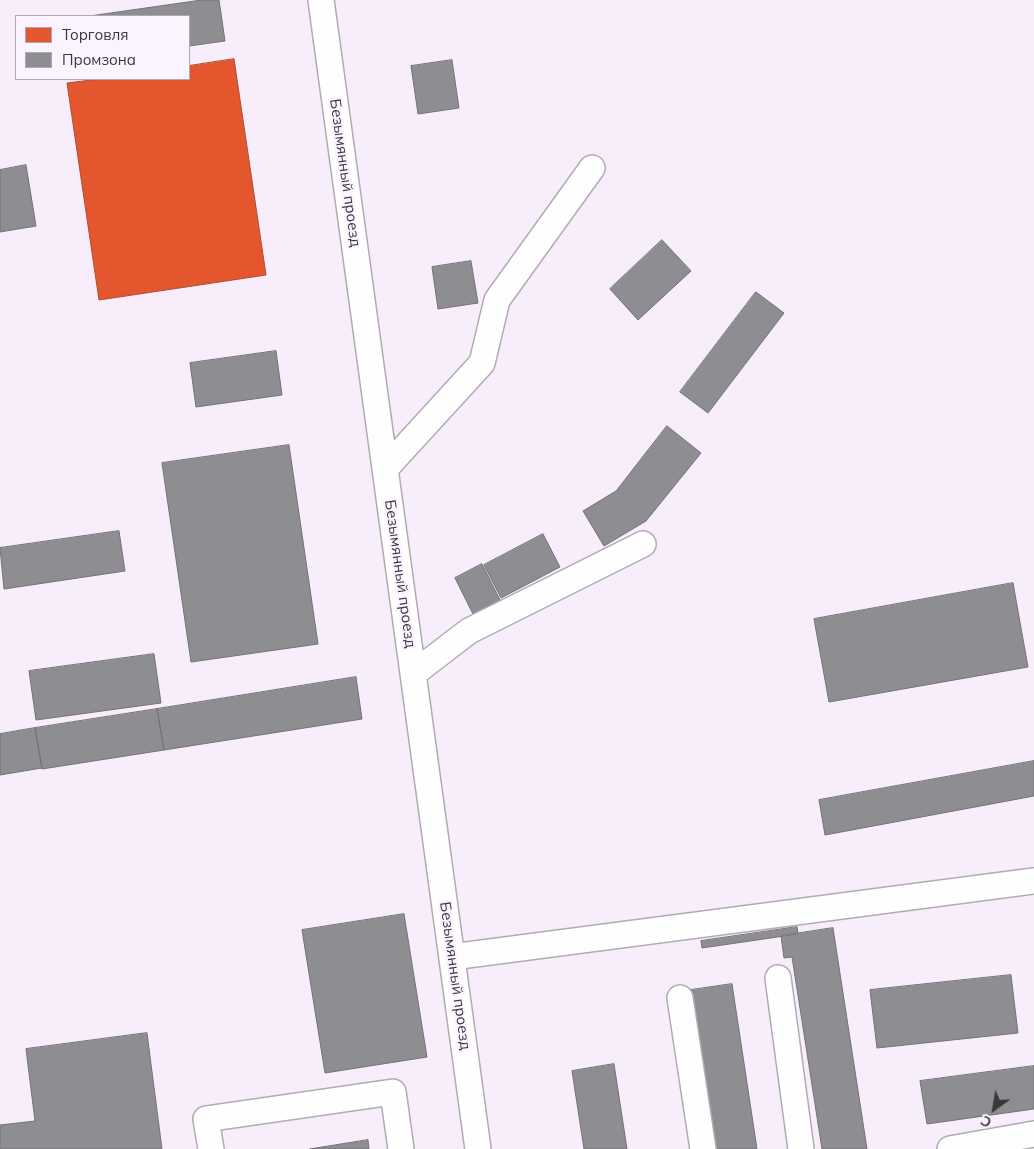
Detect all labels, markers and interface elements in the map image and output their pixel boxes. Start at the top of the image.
legend [15,15,190,80]
text: Торговля [62,25,129,44]
text: Промзона [62,50,136,69]
street label: Безымянный проезд [326,98,364,248]
street label: Безымянный проезд [381,499,419,649]
street label: Безымянный проезд [436,901,474,1051]
north arrow [969,1084,1019,1134]
text: С [977,1112,995,1132]

